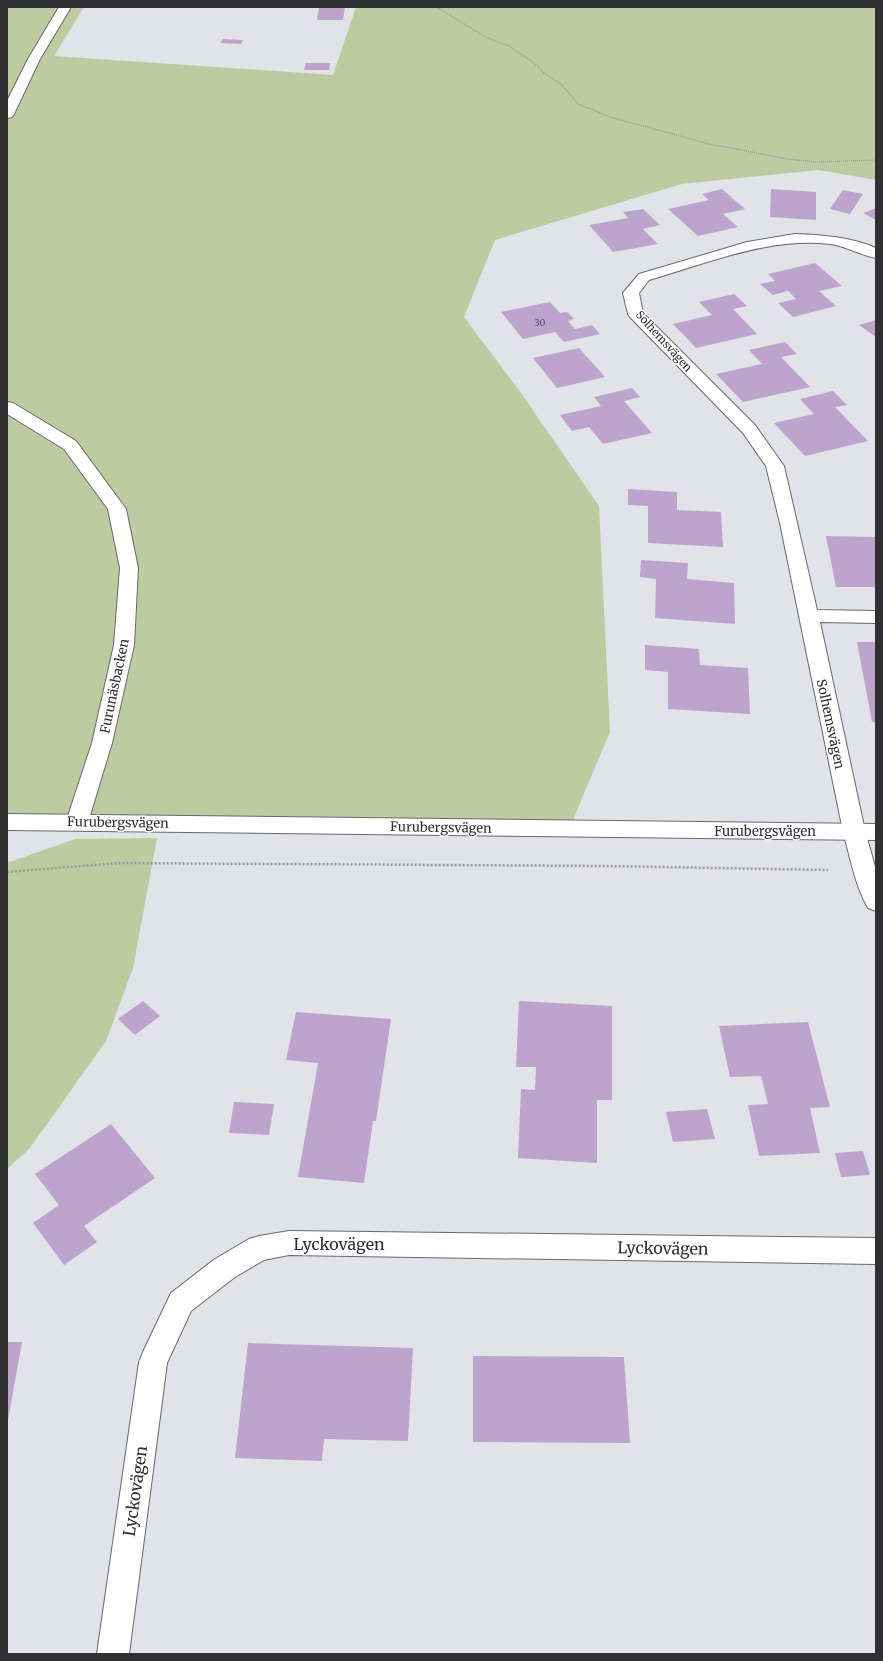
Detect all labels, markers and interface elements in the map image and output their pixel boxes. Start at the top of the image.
street label: Solhemsvägen [633,308,696,375]
house number: 30 [535,317,546,328]
street label: Furunäsbacken [96,637,133,735]
street label: Solhemsvägen [813,678,848,771]
street label: Furubergsvägen [67,813,169,832]
street label: Furubergsvägen [390,818,492,837]
street label: Furubergsvägen [714,823,816,840]
street label: Lyckovägen [293,1234,385,1254]
street label: Lyckovägen [617,1237,709,1259]
street label: Lyckovägen [119,1444,151,1538]

